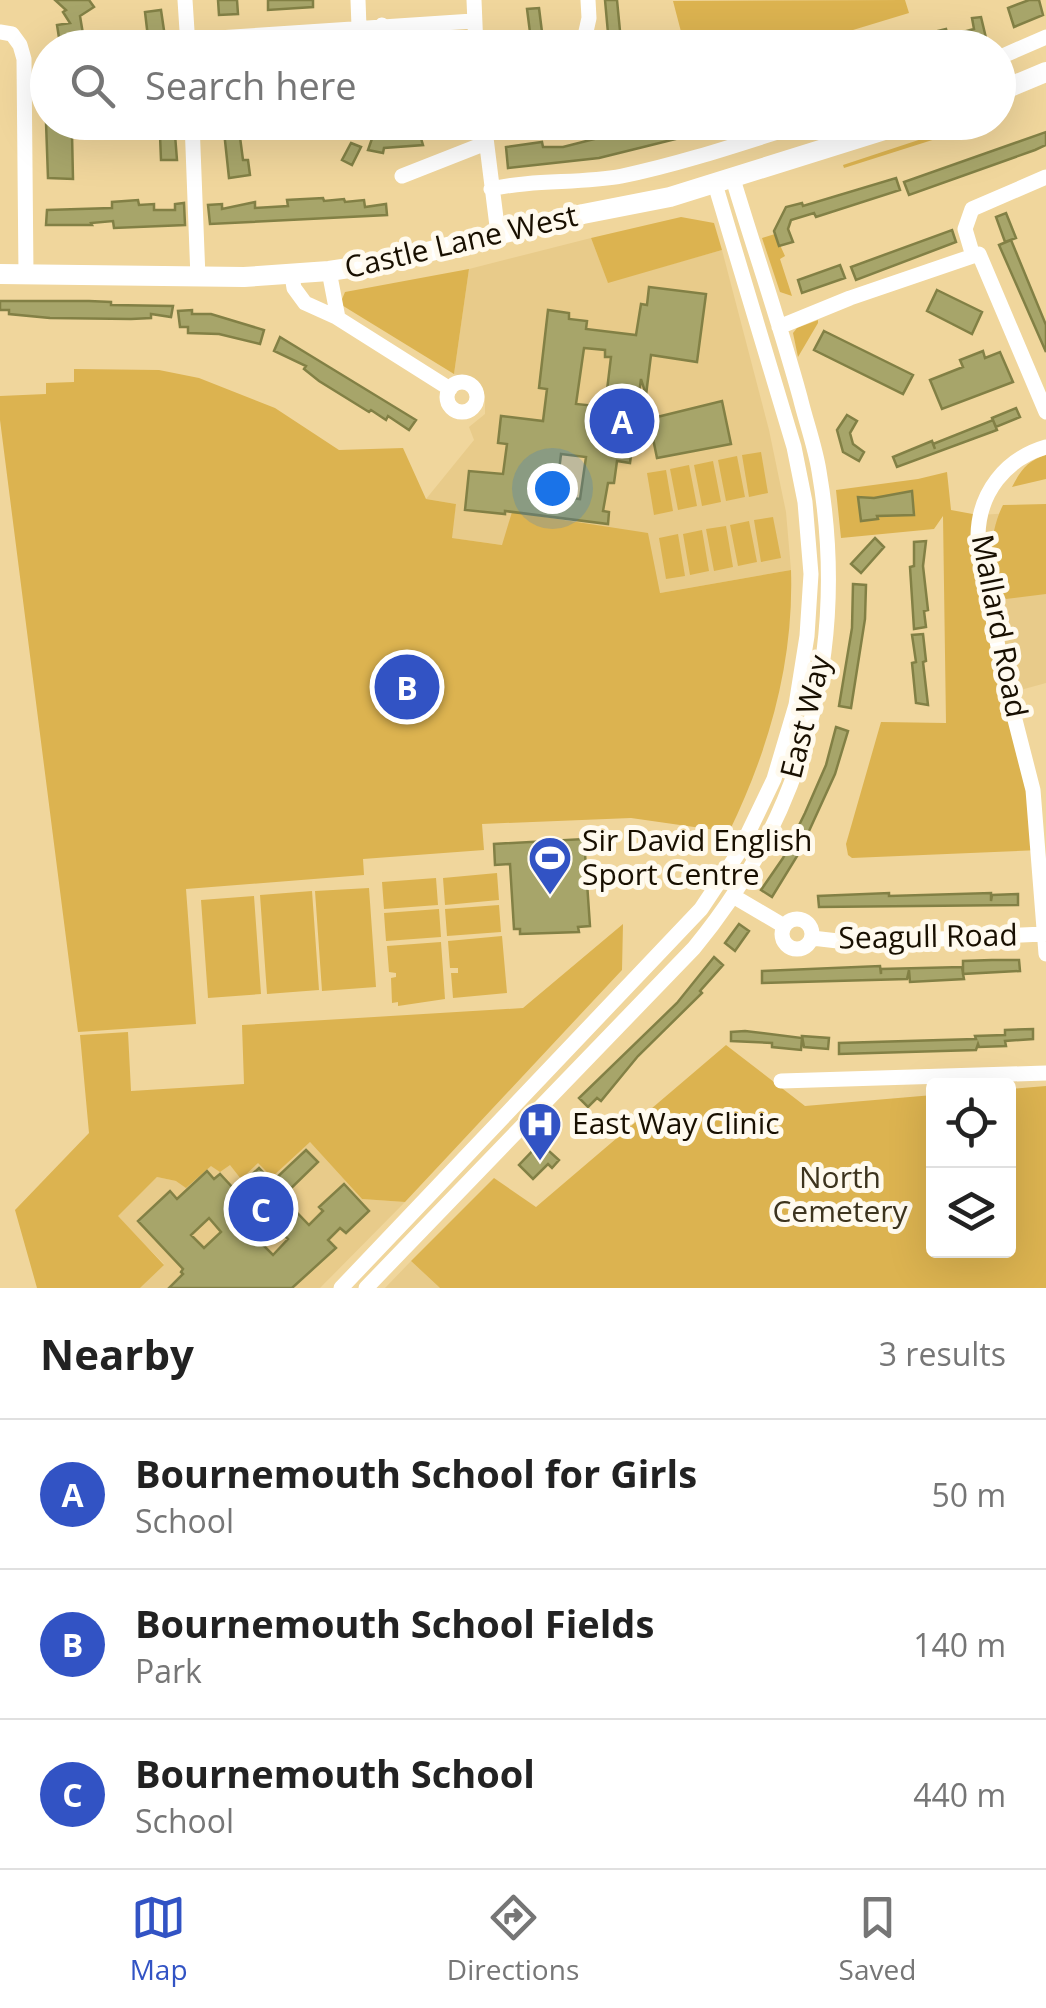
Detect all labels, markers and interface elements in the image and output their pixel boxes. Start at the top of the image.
search box [30,30,1016,140]
icon: search [65,58,120,113]
text: Search here [145,59,357,111]
street label: Castle Lane West [340,194,581,287]
pin: A [590,384,654,458]
your location [527,463,578,514]
street label: Mallard Road [963,531,1038,721]
pin: B [374,650,440,724]
street label: East Way [769,650,840,782]
place label: Sir David English Sport Centre [582,819,812,894]
sports icon: Sir David English Sport Centre [527,835,573,896]
street label: Seagull Road [838,913,1018,958]
map controls [926,1078,1016,1258]
button: locate [926,1078,1016,1168]
hospital icon: East Way Clinic [517,1101,563,1162]
place label: East Way Clinic [572,1102,780,1143]
park label: North Cemetery [772,1156,909,1231]
button: layers [926,1168,1016,1258]
pin: C [228,1172,294,1246]
text: Nearby [40,1325,194,1382]
text: 3 results [879,1332,1006,1375]
text: Bournemouth School for Girls [135,1447,697,1499]
text: A [61,1473,84,1516]
text: 50 m [931,1473,1006,1516]
text: School [135,1499,234,1542]
text: Bournemouth School Fields [135,1597,654,1649]
text: B [62,1623,83,1666]
text: 140 m [913,1623,1006,1666]
text: Park [135,1649,202,1692]
text: Bournemouth School [135,1747,535,1799]
text: C [62,1773,83,1816]
text: 440 m [913,1773,1006,1816]
text: School [135,1799,234,1842]
tab: Map [130,1890,188,1988]
tab: Directions [447,1890,579,1988]
tab: Saved [839,1890,916,1988]

